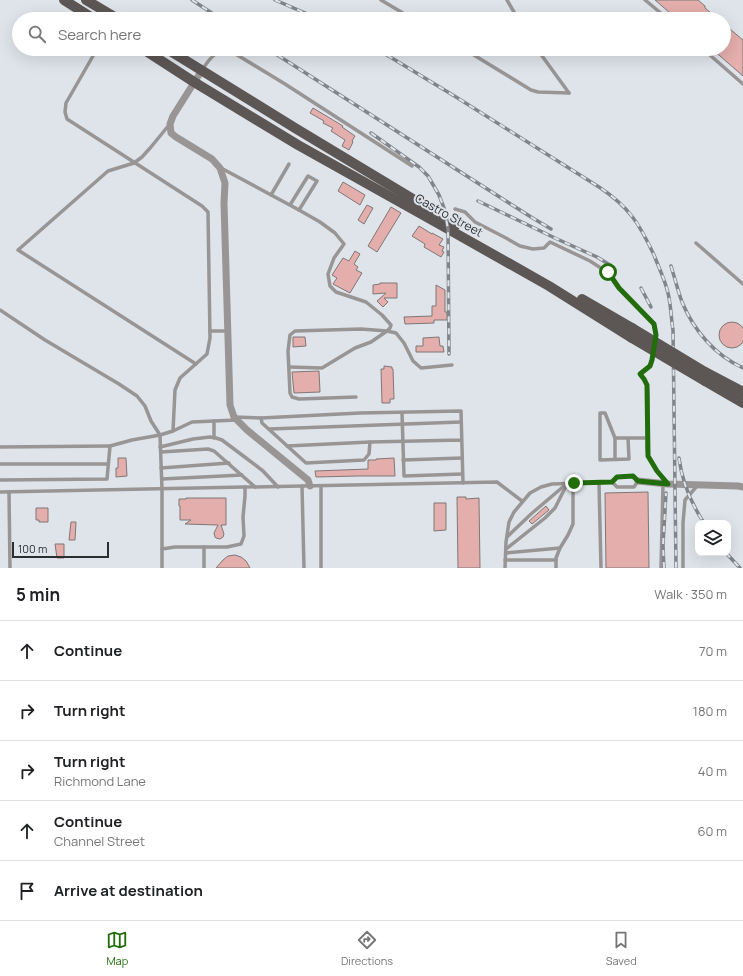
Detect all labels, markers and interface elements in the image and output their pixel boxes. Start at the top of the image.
search box [12,12,731,56]
icon: search [26,23,48,45]
text: Search here [58,24,141,45]
street label: Castro Street [412,189,486,241]
route start [599,263,617,281]
route end [565,474,583,492]
map controls [695,520,731,556]
button: layers [695,520,731,556]
scale bar [12,540,109,559]
text: 100 m [18,541,47,556]
text: 5 min [16,583,60,606]
text: Walk · 350 m [654,585,727,603]
icon: ahead [16,640,38,662]
text: Continue [54,640,122,661]
text: 70 m [699,642,727,660]
icon: right [16,700,38,722]
text: Turn right [54,700,125,721]
text: 180 m [693,702,727,720]
text: Turn right [54,751,125,772]
icon: right [16,760,38,782]
text: 40 m [698,762,727,780]
text: Richmond Lane [54,772,146,790]
text: Continue [54,811,122,832]
icon: ahead [16,820,38,842]
text: 60 m [697,822,727,840]
text: Channel Street [54,832,145,850]
icon: arrive [16,880,38,902]
text: Arrive at destination [54,880,203,901]
tab: Map [106,929,128,968]
tab: Directions [341,929,393,968]
tab: Saved [606,929,637,968]

